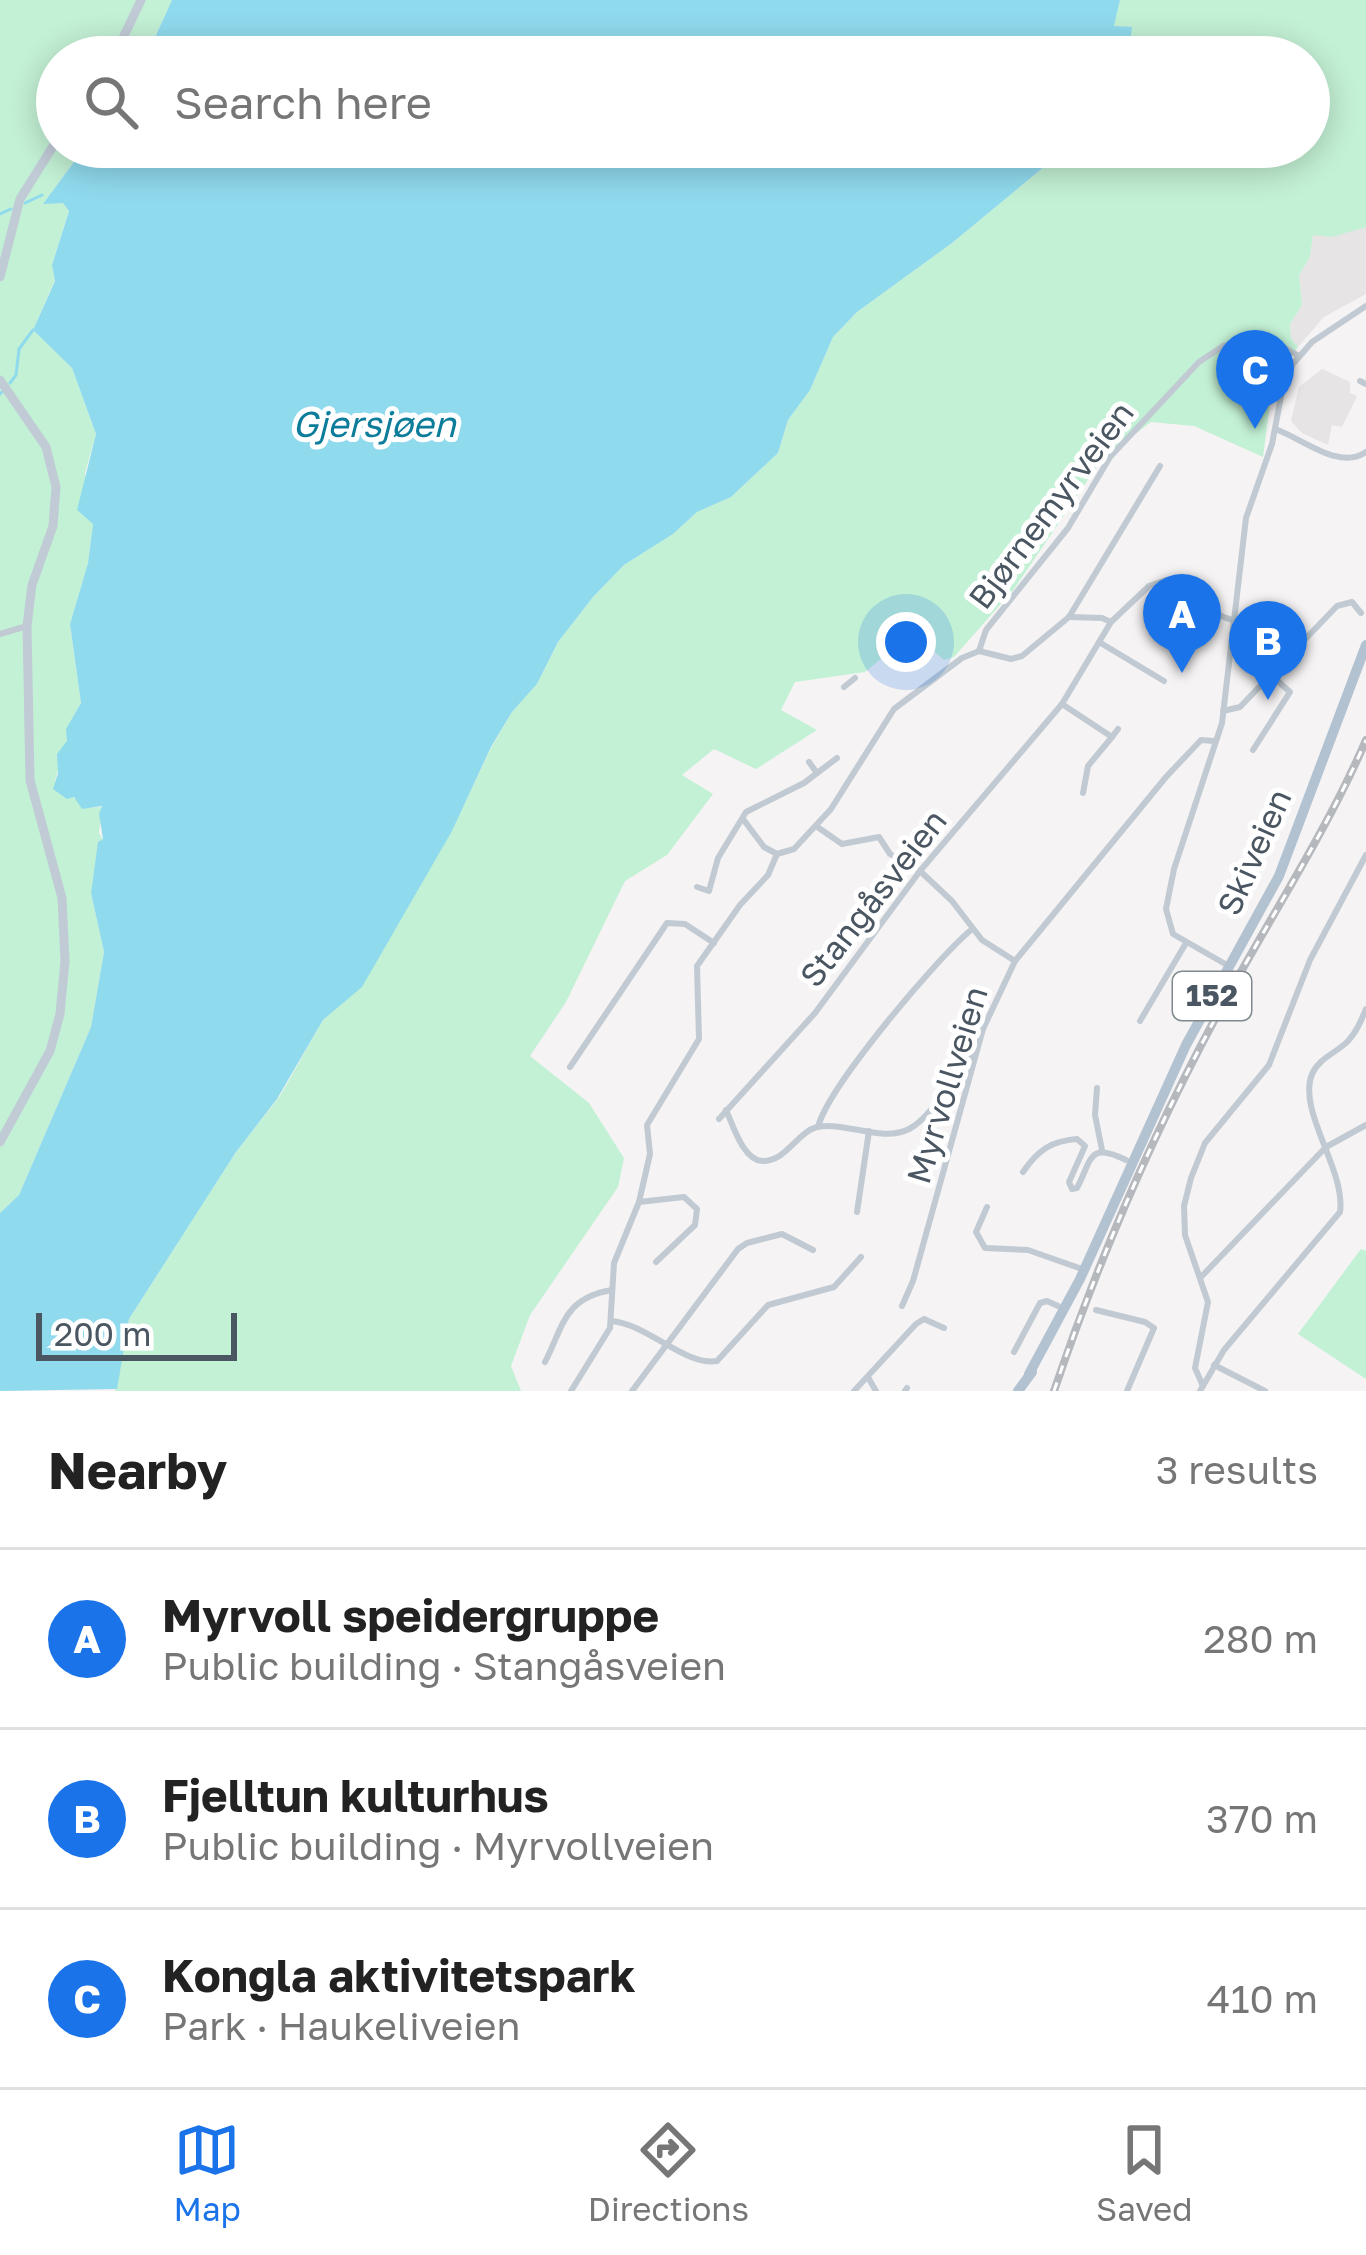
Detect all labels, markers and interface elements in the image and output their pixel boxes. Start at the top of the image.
search box [36,36,1330,168]
icon: search [78,69,144,135]
text: Search here [174,75,432,129]
pin: C [1216,330,1294,429]
street label: Bjørnemyrveien [960,393,1141,616]
water label: Gjersjøen [292,402,458,445]
pin: A [1143,574,1221,673]
pin: B [1229,601,1307,700]
your location [876,612,936,672]
street label: Skiveien [1209,783,1299,921]
street label: Stangåsveien [791,801,954,994]
road number: 152 [1173,972,1251,1020]
street label: Myrvollveien [898,982,995,1188]
scale bar [36,1307,237,1360]
text: 200 m [54,1314,152,1353]
text: Nearby [48,1439,227,1500]
text: 3 results [1156,1446,1318,1493]
text: Myrvoll speidergruppe [162,1588,659,1642]
text: A [73,1615,101,1662]
text: 280 m [1203,1615,1318,1662]
text: Public building · Stangåsveien [162,1642,726,1689]
text: Fjelltun kulturhus [162,1768,549,1822]
text: B [73,1795,101,1842]
text: 370 m [1206,1795,1318,1842]
text: Public building · Myrvollveien [162,1822,714,1869]
text: Kongla aktivitetspark [162,1948,636,2002]
text: C [73,1975,101,2022]
text: 410 m [1207,1975,1318,2022]
text: Park · Haukeliveien [162,2002,520,2049]
tab: Map [174,2117,241,2228]
tab: Directions [588,2117,749,2228]
tab: Saved [1096,2117,1192,2228]

